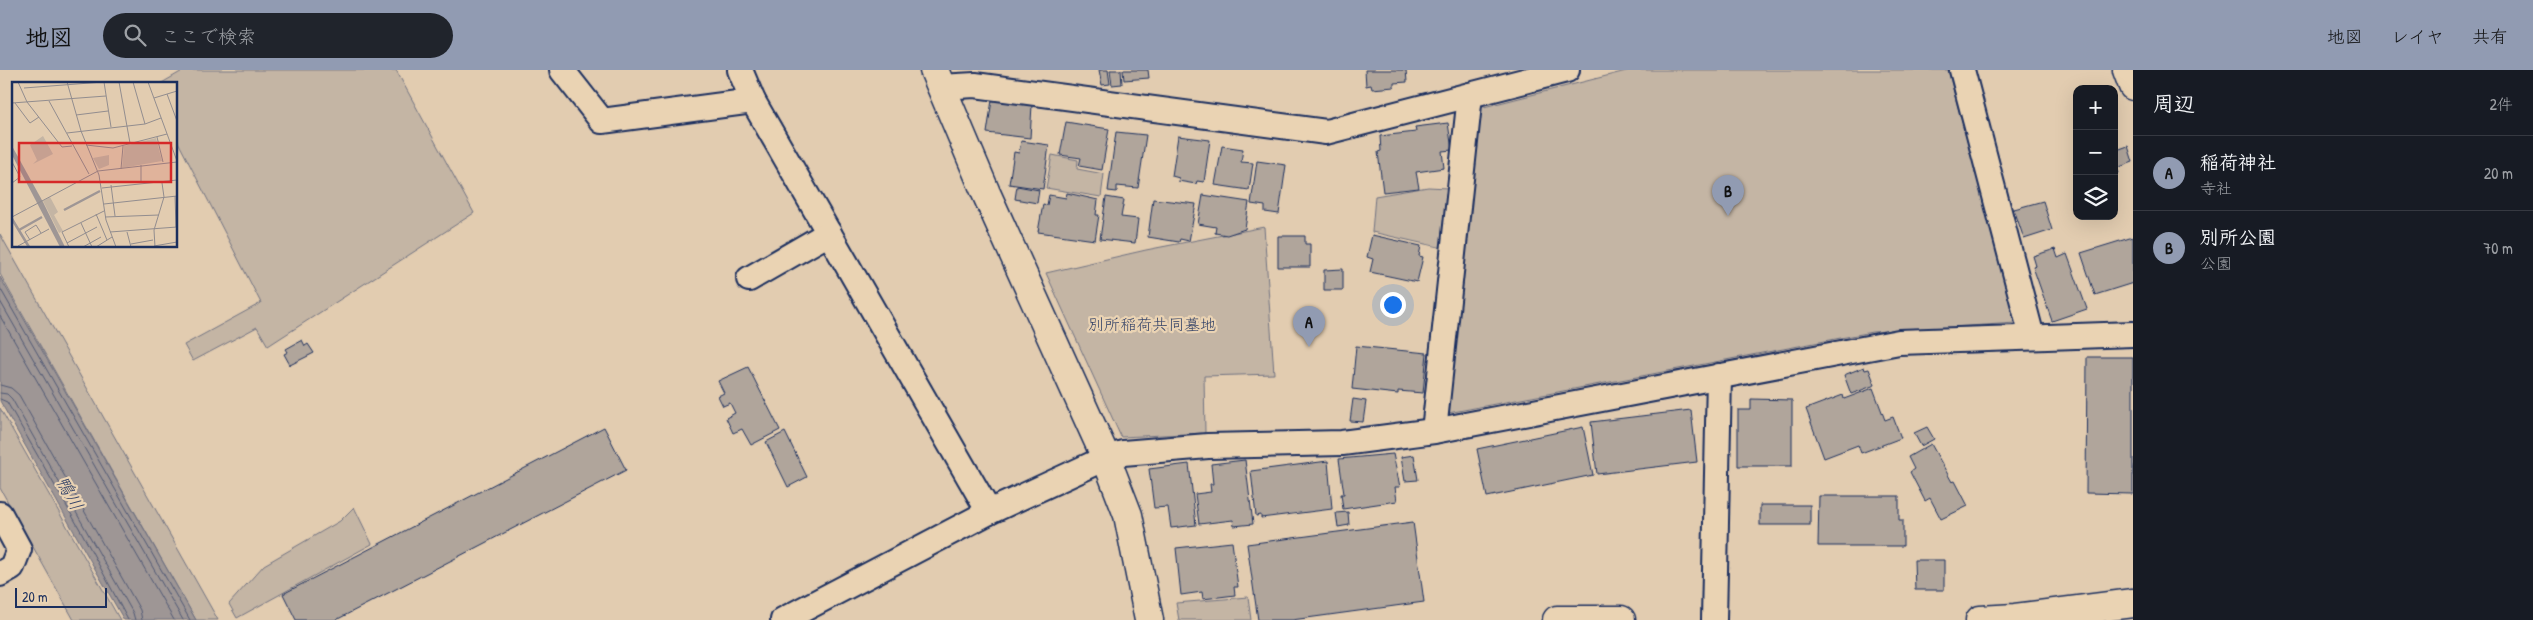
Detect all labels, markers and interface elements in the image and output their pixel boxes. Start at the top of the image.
search box [103,13,453,58]
text: 地図 [25,21,73,53]
icon: search [121,21,149,49]
text: ここで検索 [161,23,256,49]
text: 地図 [2327,24,2363,49]
text: レイヤ [2391,24,2444,49]
text: 共有 [2472,24,2508,49]
inset map [12,82,178,248]
map controls [2073,85,2118,220]
button: + [2073,85,2118,130]
text: 周辺 [2153,89,2195,118]
text: 2件 [2490,93,2513,115]
button: − [2073,130,2118,175]
text: 稲荷神社 [2200,149,2276,175]
text: A [2165,162,2173,184]
text: 20 m [2484,162,2513,184]
pin: B [1712,175,1744,216]
button: layers [2073,175,2118,220]
text: 寺社 [2200,177,2232,199]
text: 別所公園 [2200,224,2276,250]
text: B [2165,237,2173,259]
text: 70 m [2483,237,2513,259]
text: 公園 [2200,252,2232,274]
your location [1380,292,1406,318]
pin: A [1293,306,1325,347]
park label: 別所稲荷共同墓地 [1088,313,1216,335]
water label: 鴨川 [50,471,90,515]
scale bar [15,585,108,608]
text: 20 m [22,587,48,606]

